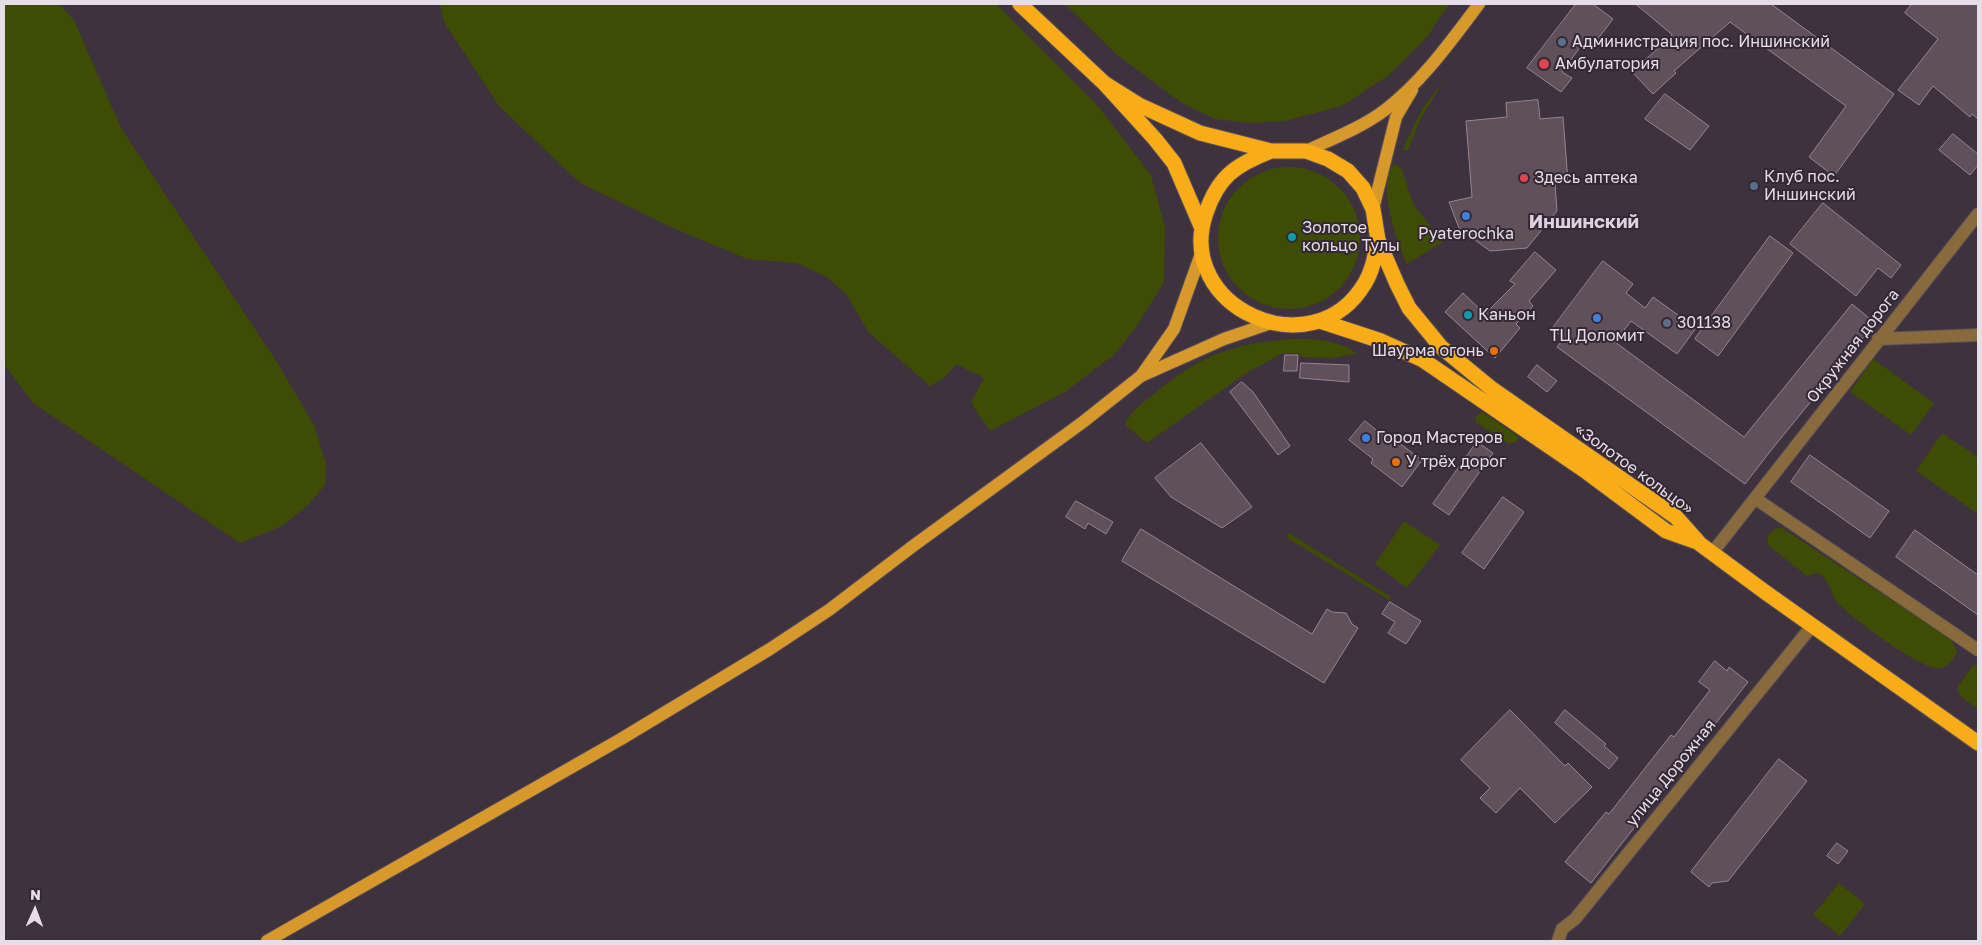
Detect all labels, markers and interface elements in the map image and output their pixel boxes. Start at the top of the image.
place label: Администрация пос. Иншинский [1572,32,1830,52]
marker: Администрация пос. Иншинский [1556,36,1568,48]
place label: Амбулатория [1555,54,1659,74]
marker: Амбулатория [1537,57,1551,71]
place label: Клуб пос. Иншинский [1764,167,1856,205]
place label: Здесь аптека [1534,168,1638,188]
marker: Здесь аптека [1518,172,1530,184]
marker: Клуб пос. Иншинский [1748,180,1760,192]
marker: Pyaterochka [1460,210,1472,222]
district label: Иншинский [1529,211,1639,233]
place label: Золотое кольцо Тулы [1302,218,1400,256]
place label: Pyaterochka [1418,224,1514,244]
marker: Золотое кольцо Тулы [1286,231,1298,243]
street label: Окружная дорога [1803,285,1903,407]
place label: Каньон [1478,305,1536,325]
marker: Каньон [1462,309,1474,321]
marker: ТЦ Доломит [1591,312,1603,324]
place label: 301138 [1677,313,1731,333]
marker: 301138 [1661,317,1673,329]
place label: ТЦ Доломит [1549,326,1645,346]
place label: Шаурма огонь [1372,341,1484,361]
marker: Шаурма огонь [1488,345,1500,357]
street label: «Золотое кольцо» [1571,419,1697,519]
place label: Город Мастеров [1376,428,1503,448]
marker: Город Мастеров [1360,432,1372,444]
place label: У трёх дорог [1406,452,1506,472]
marker: У трёх дорог [1390,456,1402,468]
street label: улица Дорожная [1622,716,1720,830]
north arrow [10,885,60,935]
text: N [30,886,41,903]

